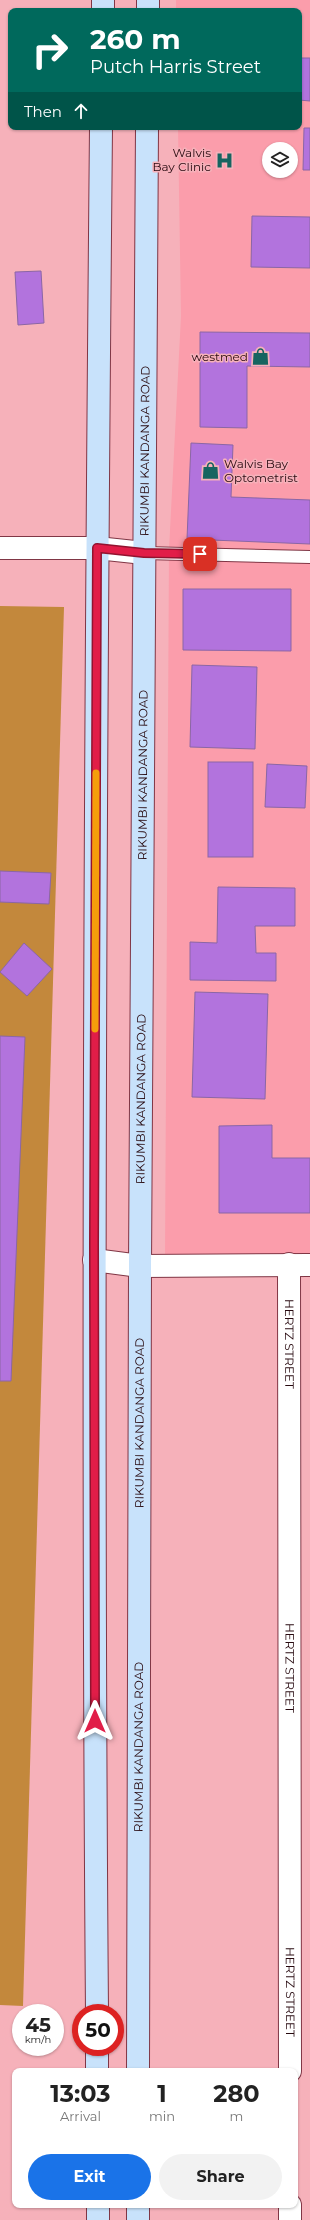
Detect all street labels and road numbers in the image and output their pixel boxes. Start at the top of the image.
street label: RIKUMBI KANDANGA ROAD [136,366,153,536]
street label: RIKUMBI KANDANGA ROAD [134,690,151,860]
street label: RIKUMBI KANDANGA ROAD [133,1014,149,1184]
street label: HERTZ STREET [282,1299,297,1389]
street label: RIKUMBI KANDANGA ROAD [131,1338,147,1508]
street label: HERTZ STREET [282,1623,298,1713]
street label: RIKUMBI KANDANGA ROAD [131,1662,146,1832]
street label: HERTZ STREET [283,1947,298,2037]

